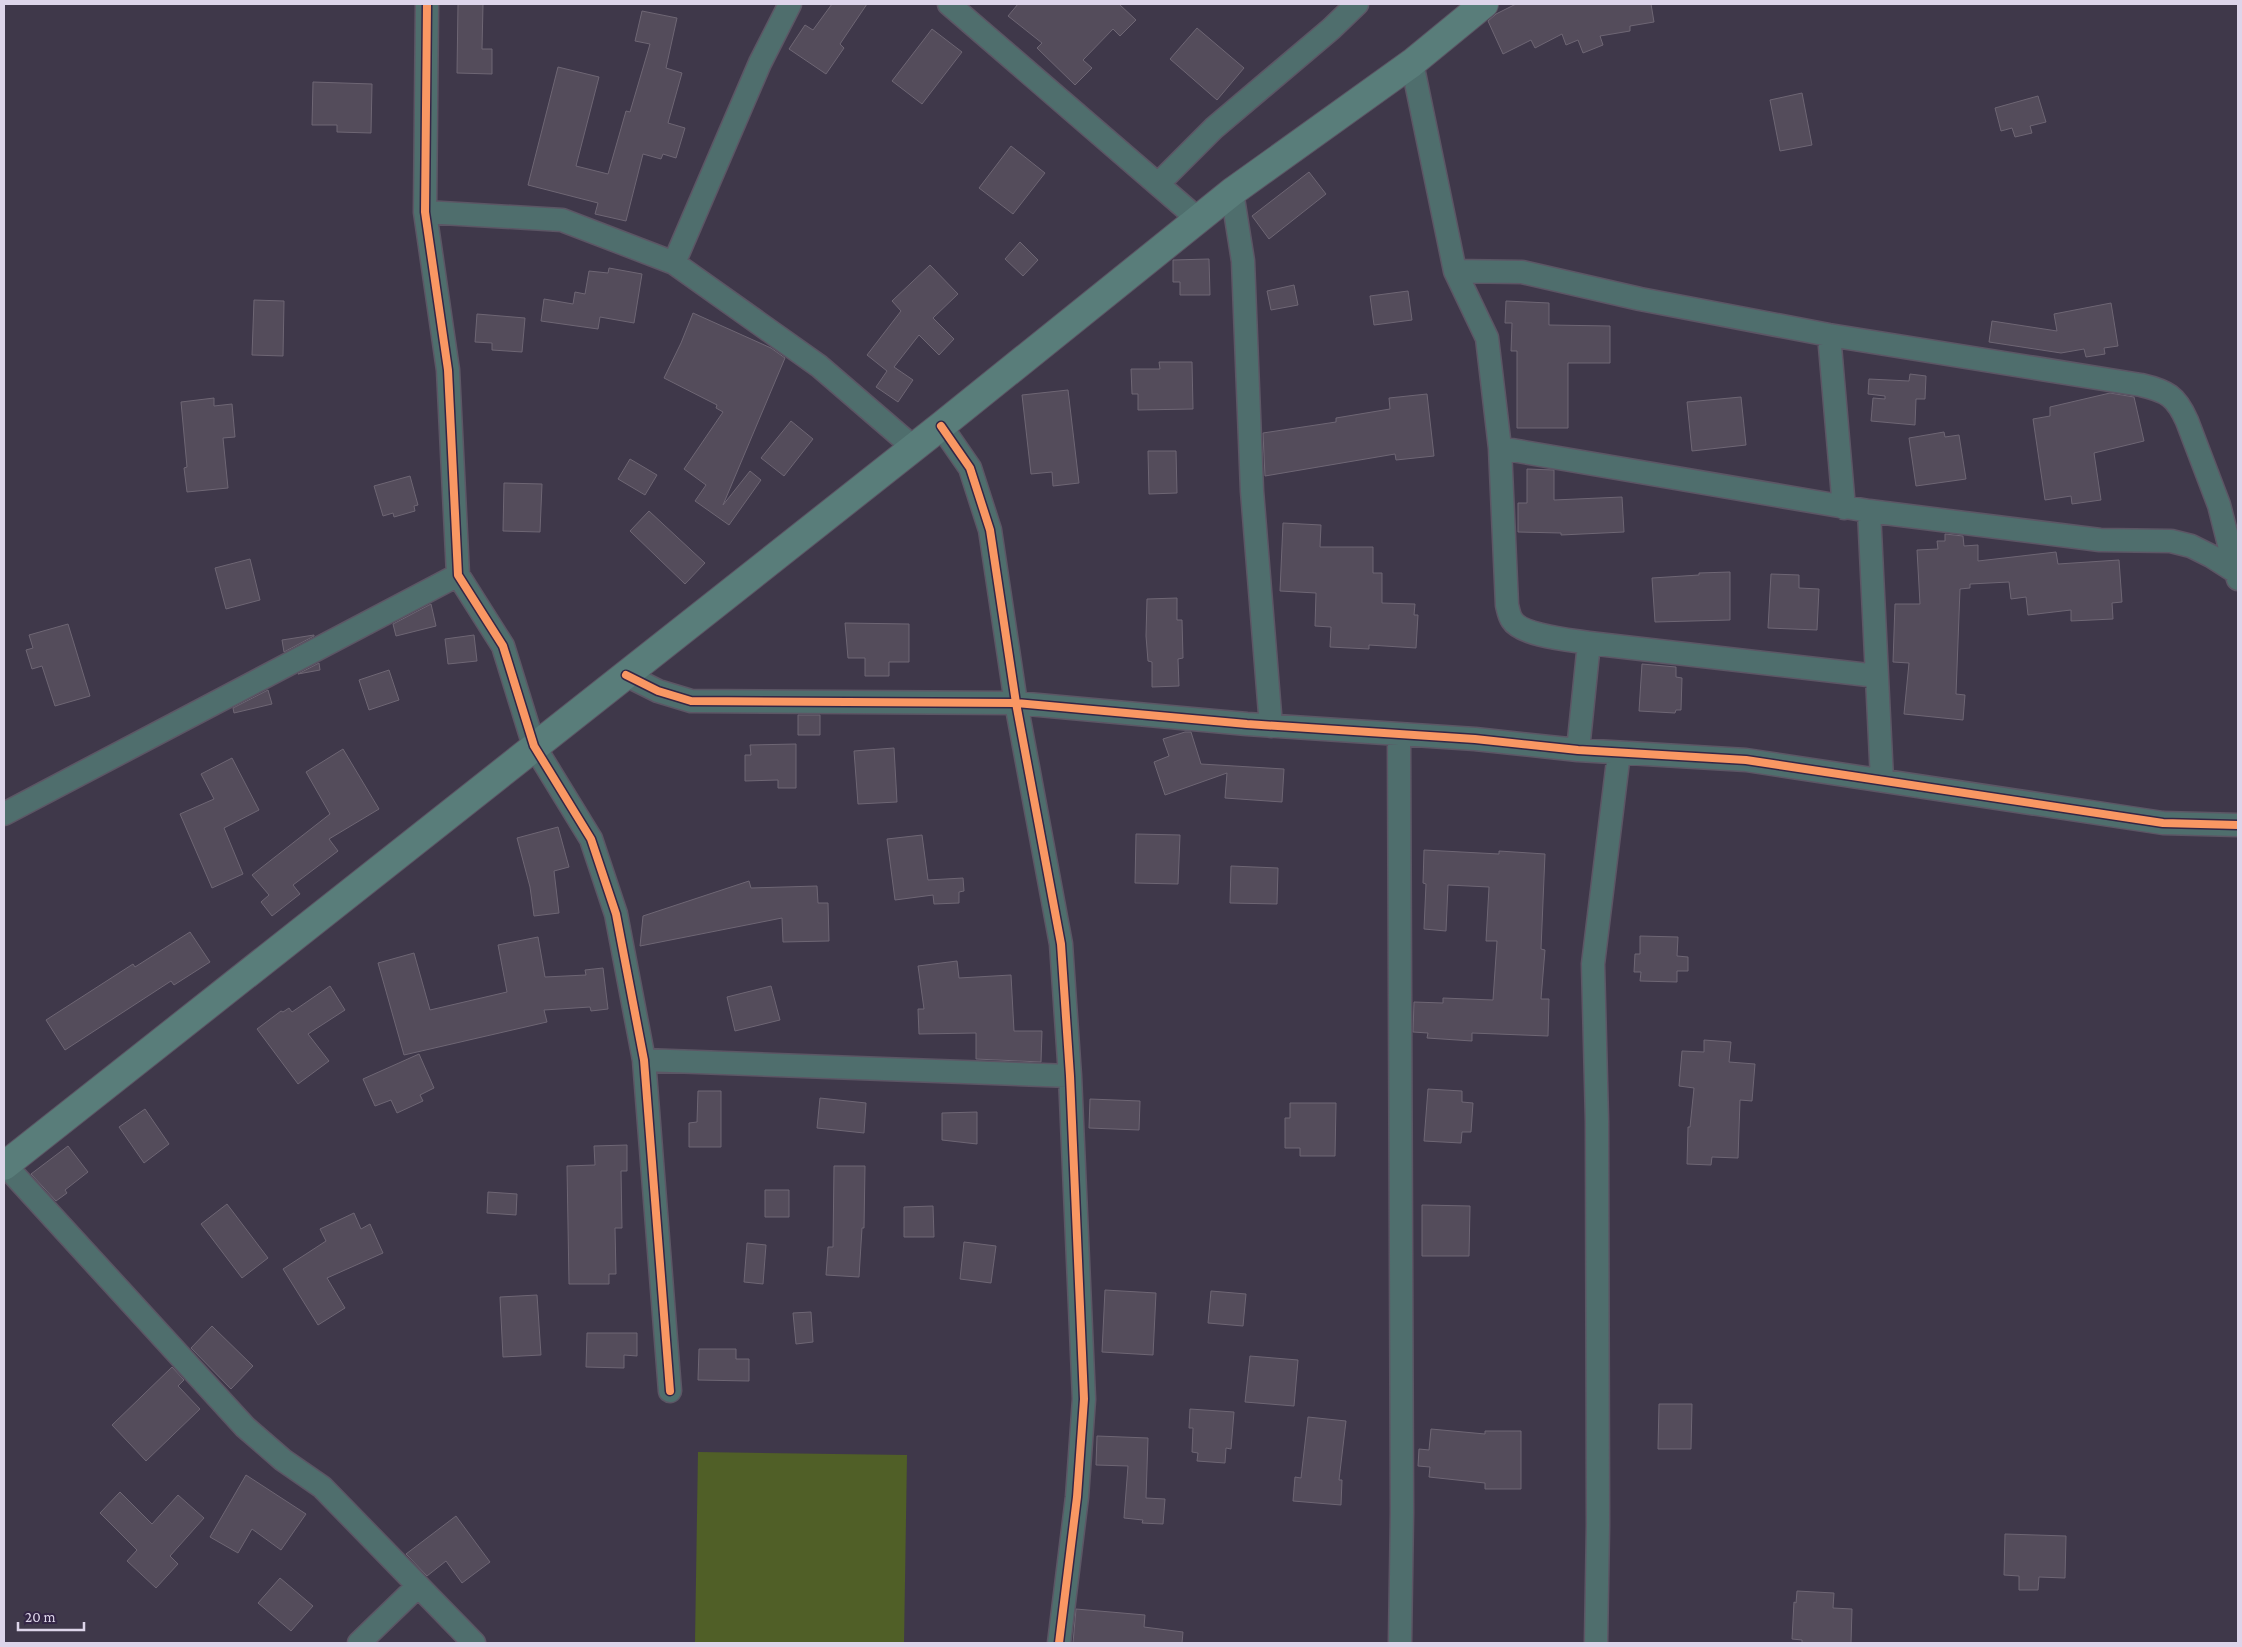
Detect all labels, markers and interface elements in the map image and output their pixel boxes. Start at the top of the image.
scale bar [18,1600,84,1632]
text: 20 m [25,1609,56,1625]

